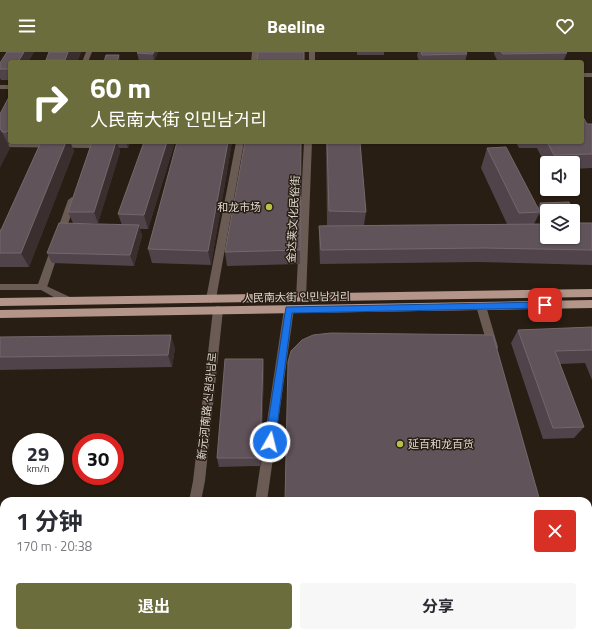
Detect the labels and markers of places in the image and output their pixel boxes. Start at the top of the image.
place label: 和龙市场 [217,199,261,215]
marker: 和龙市场 [264,202,274,212]
pin [528,288,562,322]
place label: 延百和龙百货 [408,436,474,452]
marker: 延百和龙百货 [395,439,405,449]

